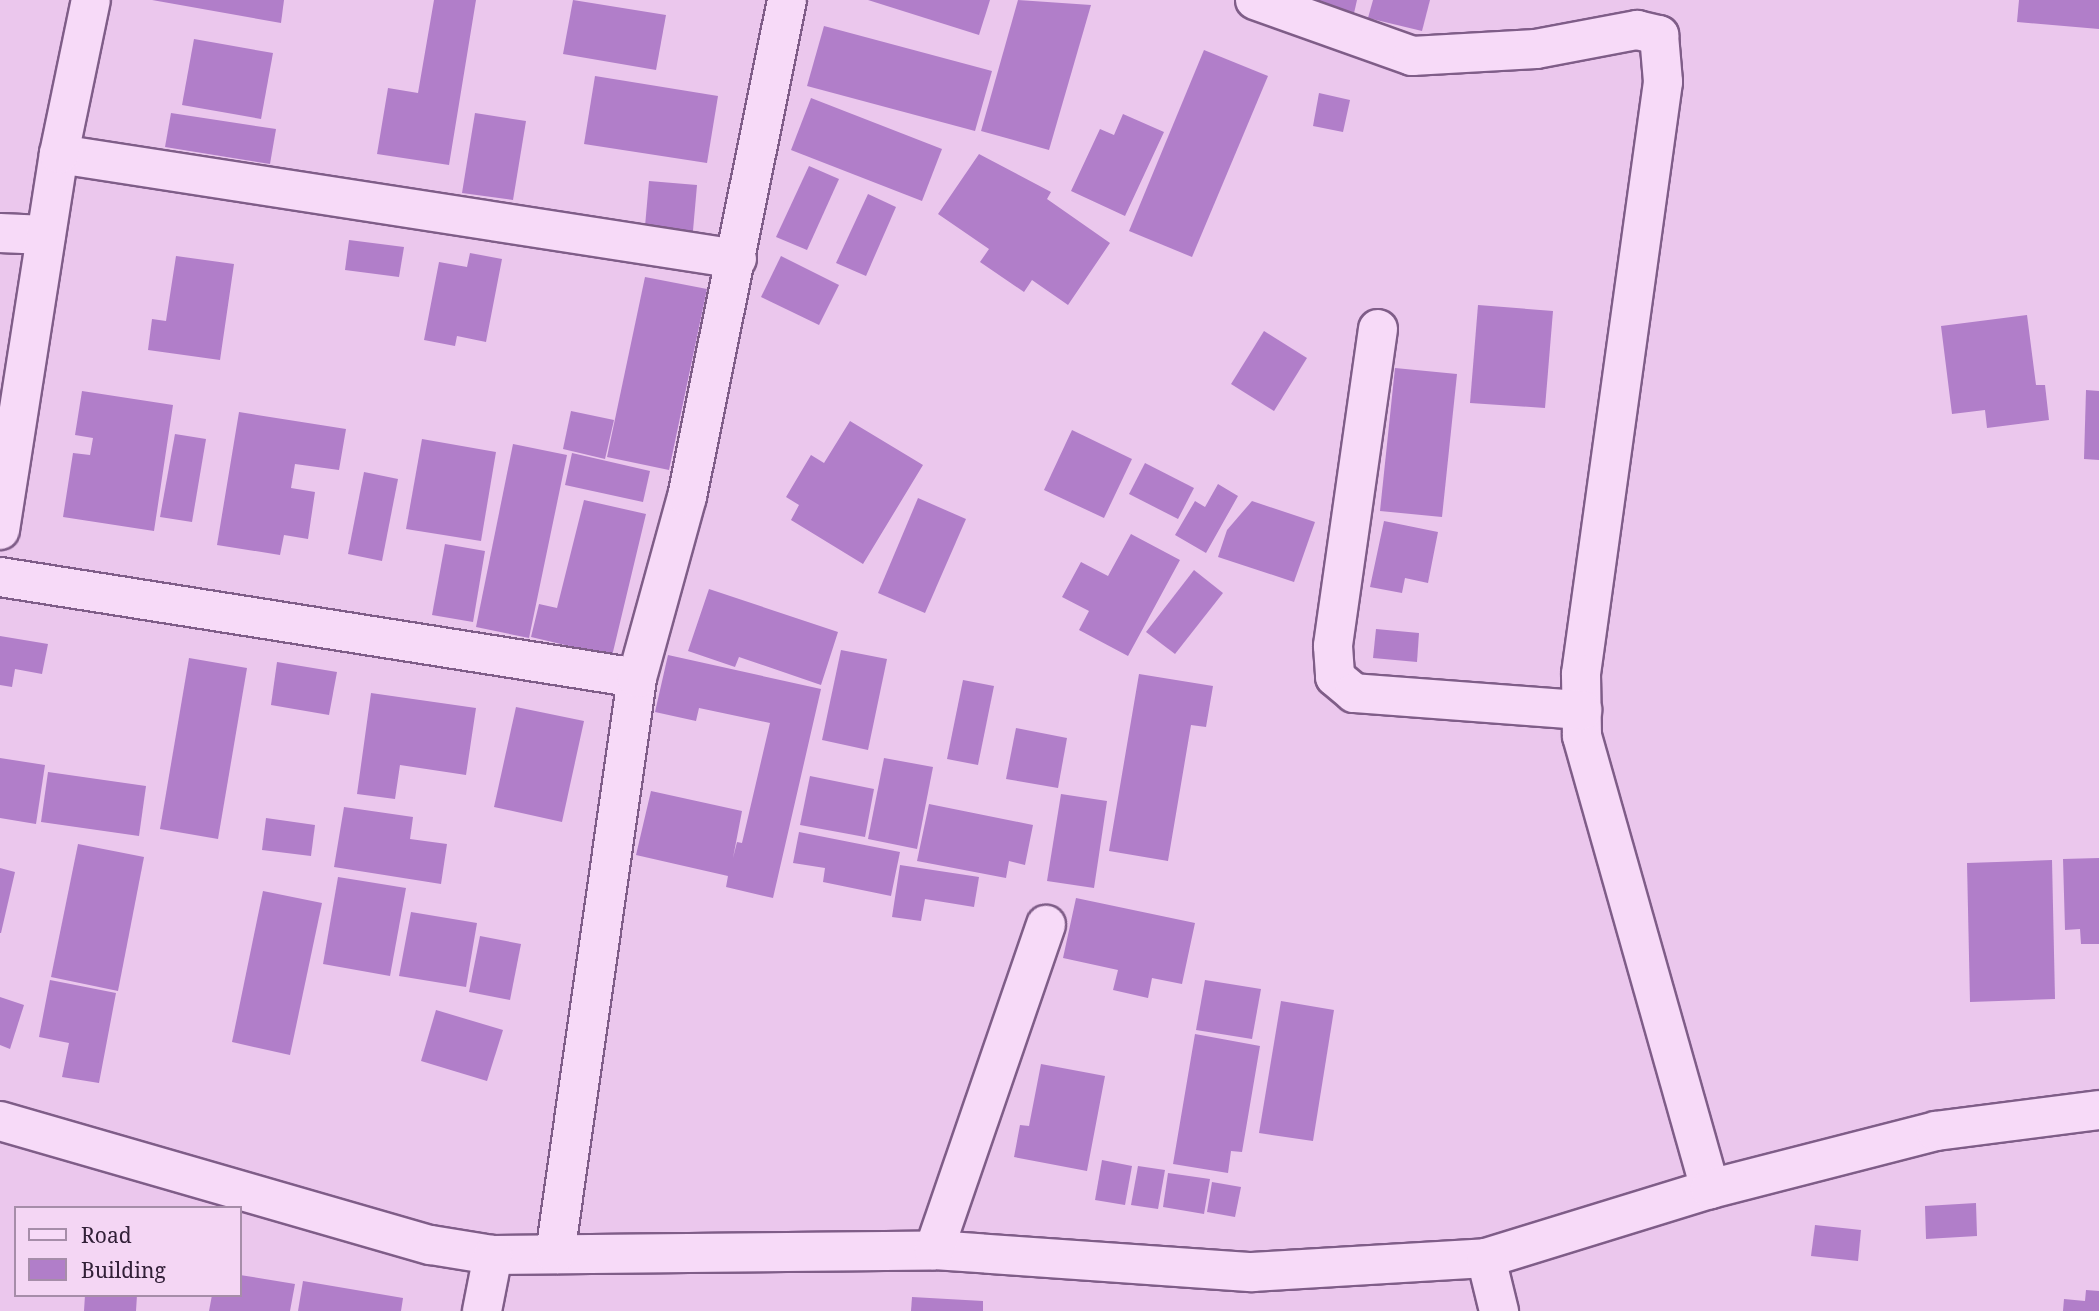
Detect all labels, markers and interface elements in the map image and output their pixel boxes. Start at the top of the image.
legend [14,1206,242,1297]
text: Road [81,1221,132,1249]
text: Building [81,1256,166,1284]

